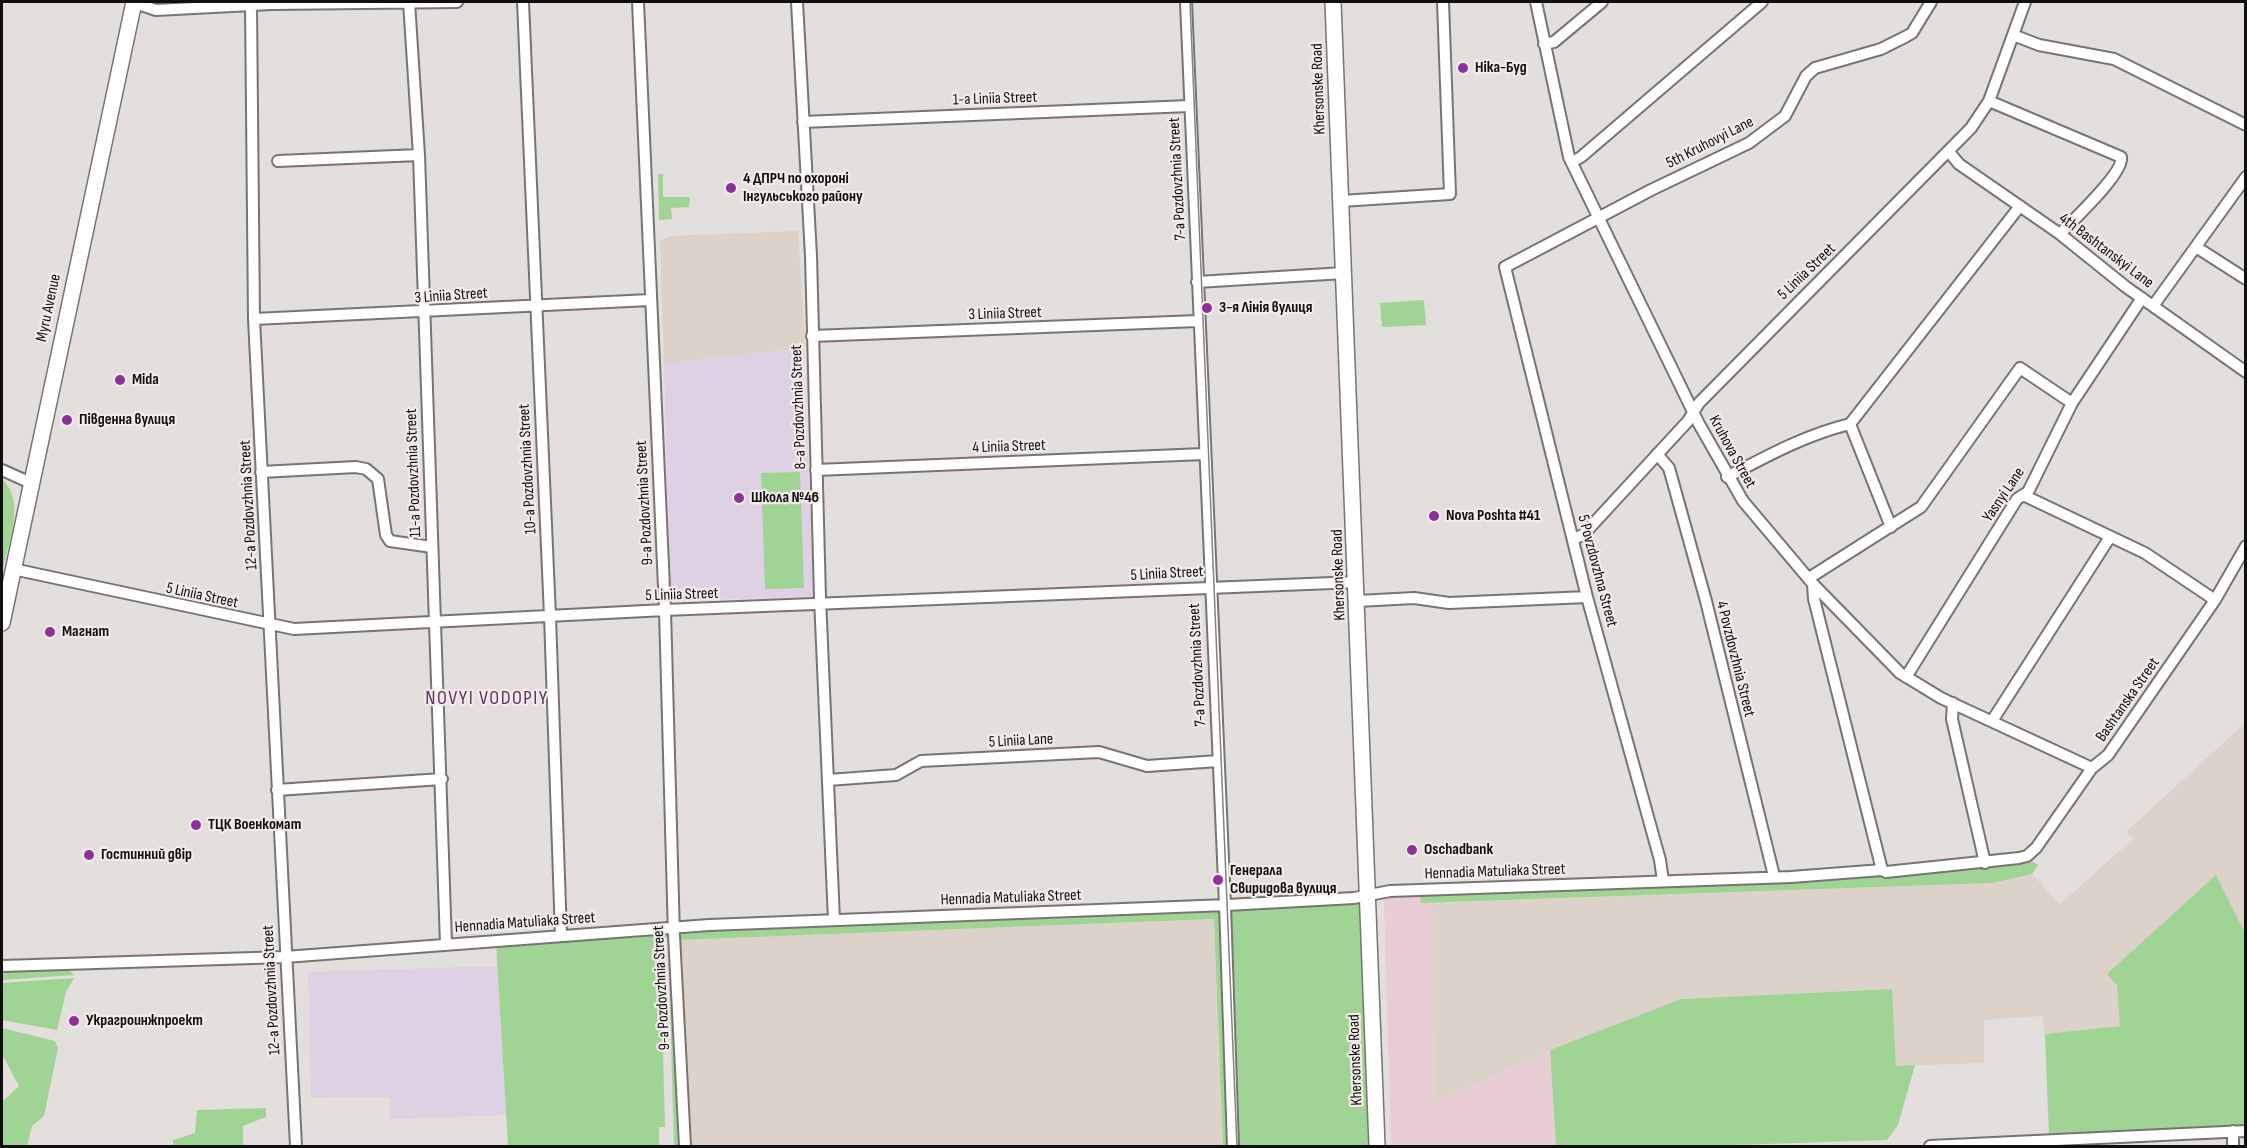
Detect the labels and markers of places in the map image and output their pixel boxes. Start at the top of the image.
place label: Ніка-Буд [1475,58,1527,78]
marker: Ніка-Буд [1456,61,1470,75]
place label: 4 ДПРЧ по охороні Інгульського району [743,169,863,207]
marker: 4 ДПРЧ по охороні Інгульського району [724,181,738,195]
place label: 3-я Лінія вулиця [1219,298,1312,318]
marker: 3-я Лінія вулиця [1200,301,1214,315]
place label: Mida [132,370,159,390]
marker: Mida [113,373,127,387]
place label: Південна вулиця [79,410,175,430]
marker: Південна вулиця [60,413,74,427]
place label: Школа №46 [751,488,819,508]
marker: Школа №46 [732,491,746,505]
place label: Nova Poshta #41 [1446,506,1540,526]
marker: Nova Poshta #41 [1427,509,1441,523]
place label: Магнат [62,622,109,642]
marker: Магнат [43,625,57,639]
place label: ТЦК Военкомат [208,815,301,835]
marker: ТЦК Военкомат [189,818,203,832]
place label: Oschadbank [1424,840,1493,860]
marker: Oschadbank [1405,843,1419,857]
place label: Гостинний двір [101,845,192,865]
marker: Гостинний двір [82,848,96,862]
place label: Генерала Свиридова вулиця [1230,861,1337,899]
marker: Генерала Свиридова вулиця [1211,873,1225,887]
place label: Украгроинжпроект [86,1011,203,1031]
marker: Украгроинжпроект [67,1014,81,1028]

